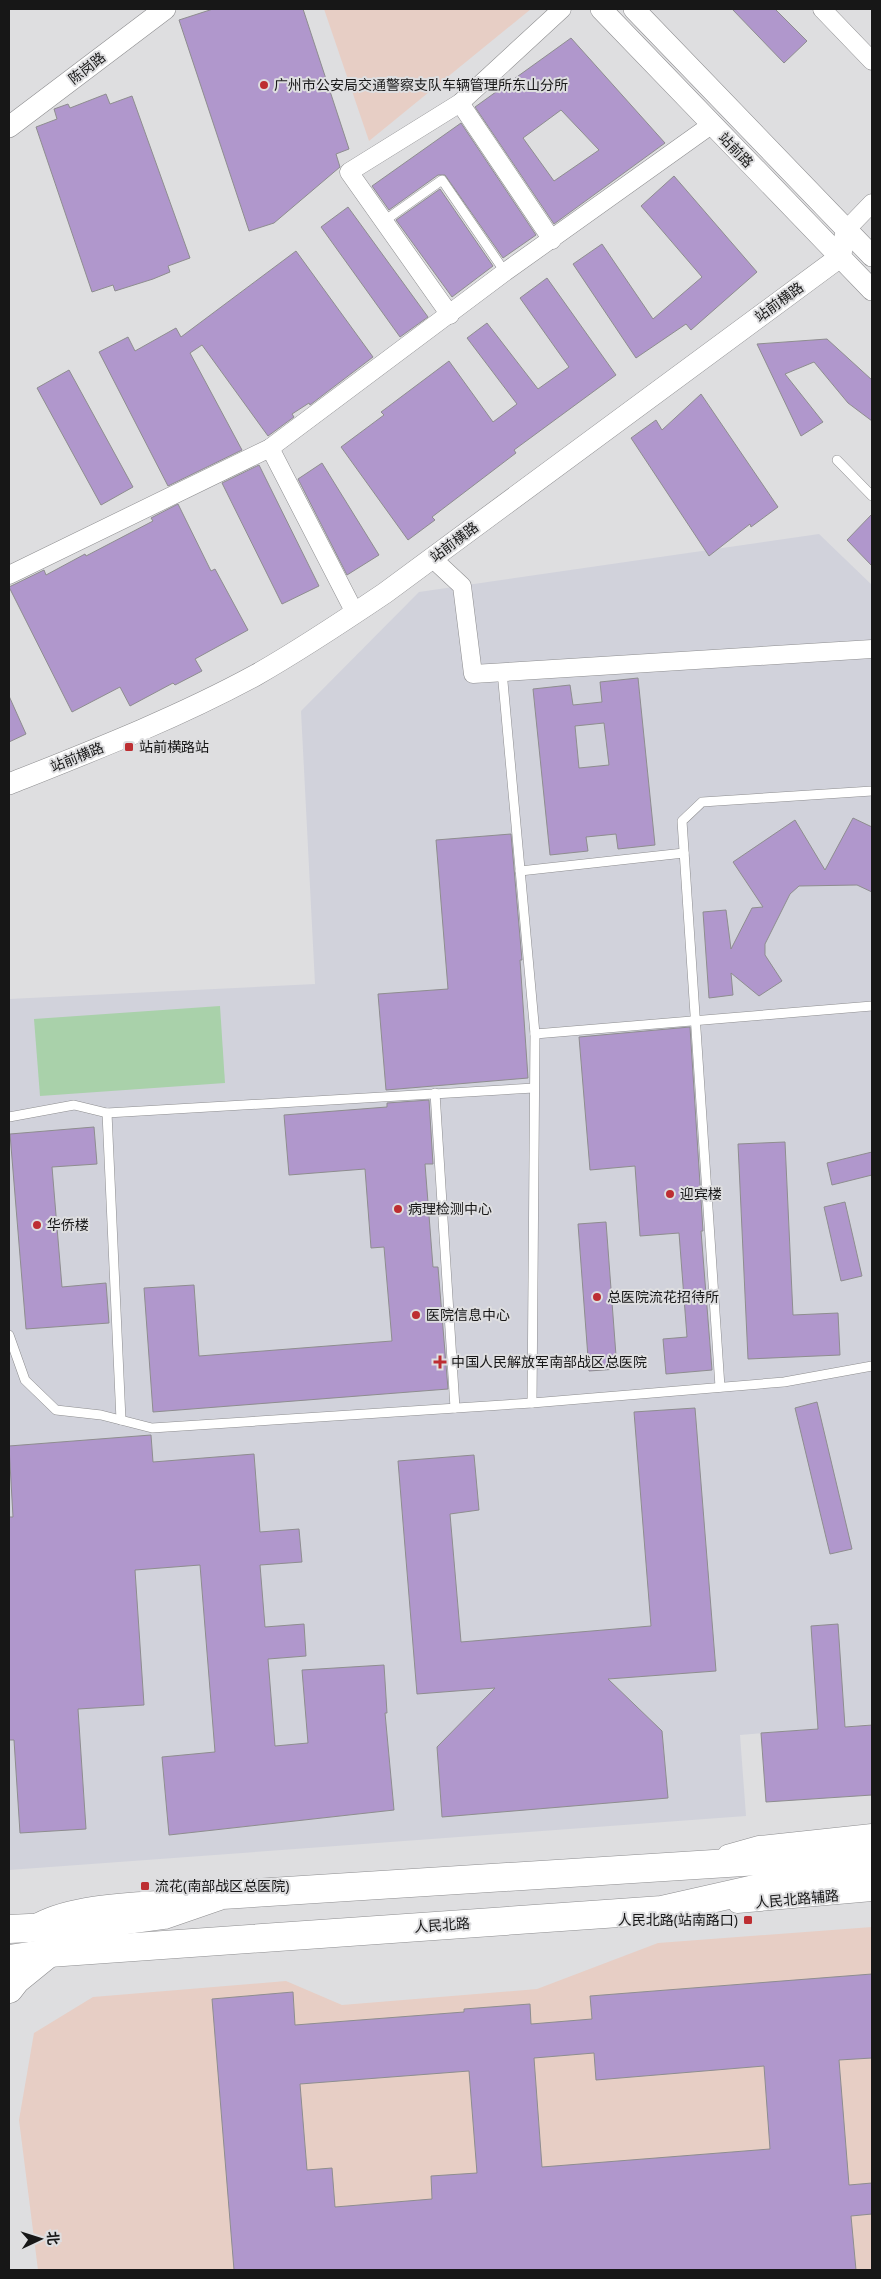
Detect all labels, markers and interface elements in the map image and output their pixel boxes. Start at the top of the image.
street label: 陈岗路 [64,47,109,88]
place label: 广州市公安局交通警察支队车辆管理所东山分所 [274,75,568,94]
marker: 广州市公安局交通警察支队车辆管理所东山分所 [258,79,270,91]
street label: 站前路 [715,128,758,171]
street label: 站前横路 [750,277,807,326]
street label: 站前横路 [426,517,482,566]
street label: 站前横路 [47,737,106,776]
place label: 站前横路站 [139,737,209,756]
marker: 站前横路站 [123,741,135,753]
place label: 迎宾楼 [680,1184,722,1203]
marker: 迎宾楼 [664,1188,676,1200]
place label: 病理检测中心 [408,1199,492,1218]
marker: 病理检测中心 [392,1203,404,1215]
place label: 华侨楼 [47,1215,89,1234]
marker: 华侨楼 [31,1219,43,1231]
place label: 总医院流花招待所 [607,1287,719,1306]
marker: 总医院流花招待所 [591,1291,603,1303]
place label: 医院信息中心 [426,1305,510,1324]
marker: 医院信息中心 [410,1309,422,1321]
place label: 中国人民解放军南部战区总医院 [451,1352,647,1371]
marker: 中国人民解放军南部战区总医院 [433,1355,447,1369]
place label: 流花(南部战区总医院) [155,1876,289,1895]
marker: 流花(南部战区总医院) [139,1880,151,1892]
street label: 人民北路辅路 [754,1885,840,1912]
place label: 人民北路(站南路口) [618,1910,738,1929]
street label: 人民北路 [413,1913,471,1936]
marker: 人民北路(站南路口) [742,1914,754,1926]
north arrow [15,2214,65,2264]
text: 北 [44,2230,63,2246]

